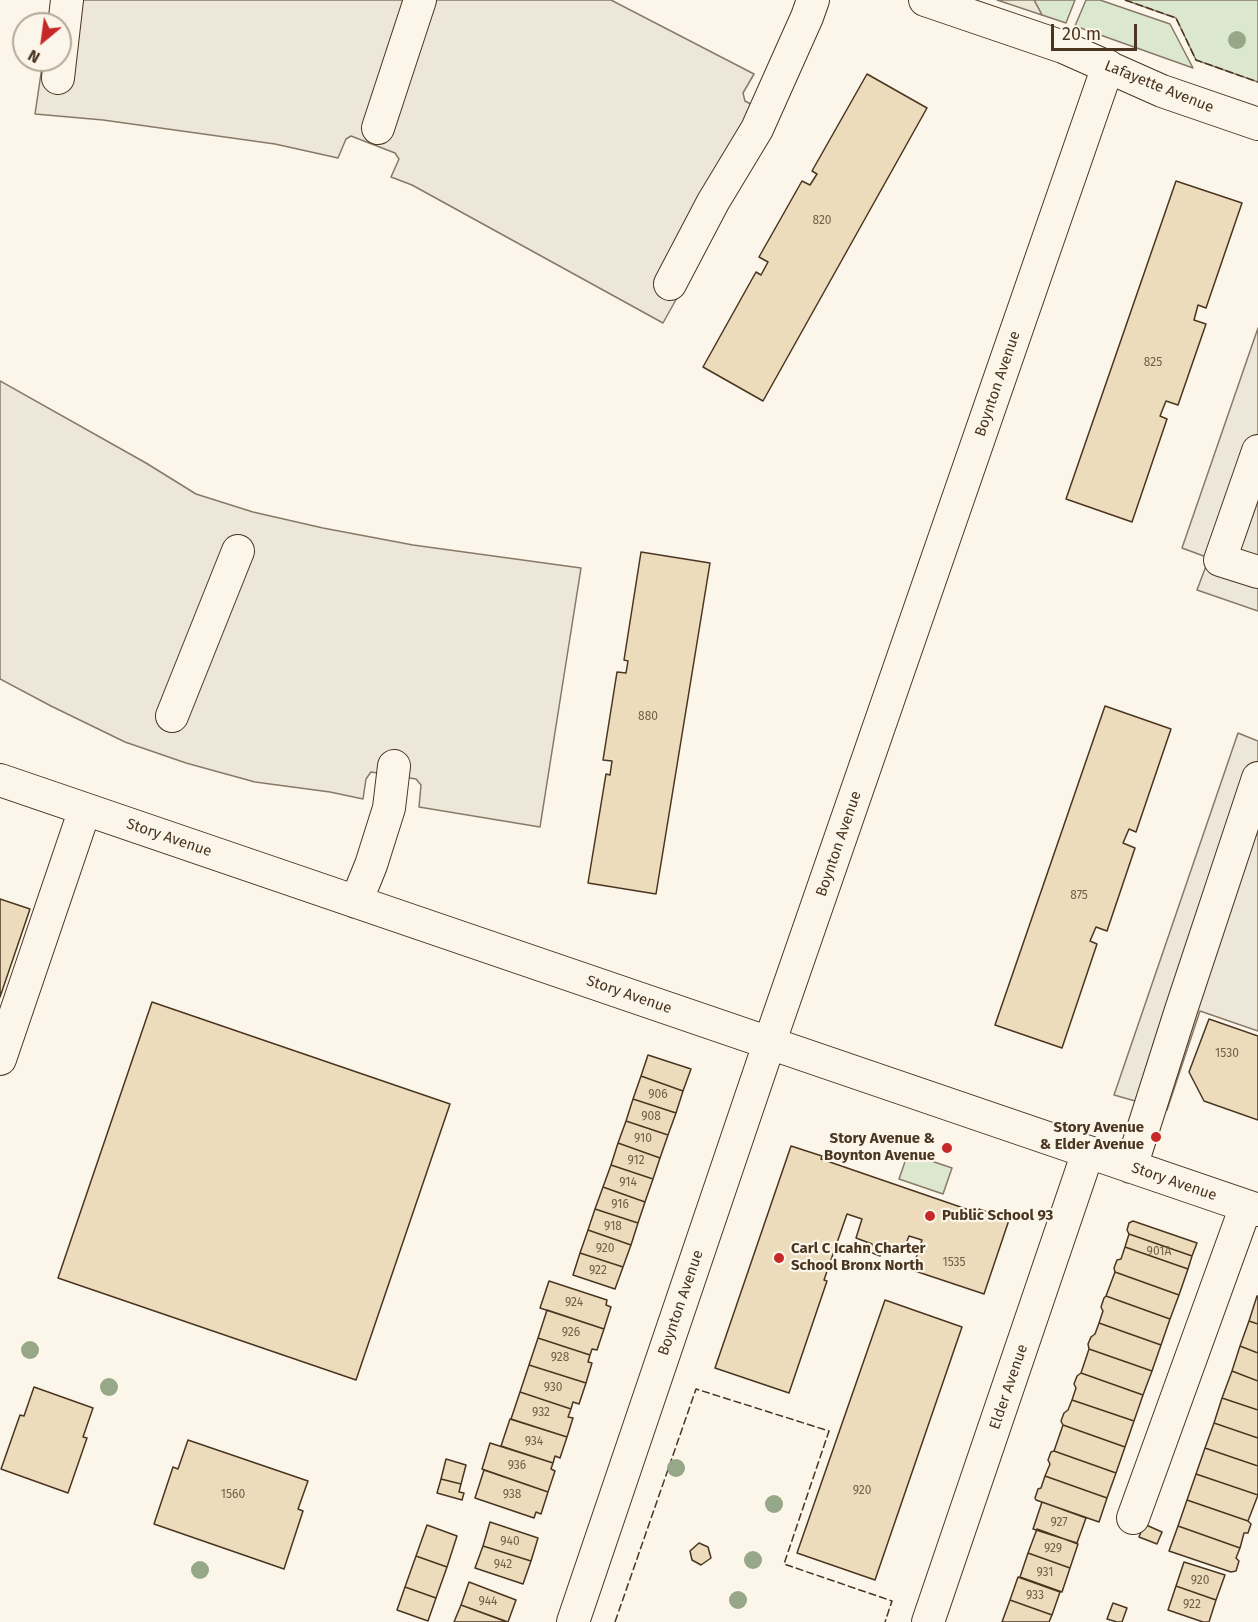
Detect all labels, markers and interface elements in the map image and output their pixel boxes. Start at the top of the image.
north arrow [12,12,72,72]
scale bar [1054,12,1140,50]
text: 20 m [1062,23,1101,45]
text: N [25,46,43,67]
street label: Lafayette Avenue [1102,57,1216,117]
house number: 820 [812,214,832,228]
street label: Boynton Avenue [972,329,1024,439]
house number: 825 [1144,356,1162,370]
house number: 880 [638,710,658,724]
street label: Boynton Avenue [813,789,865,899]
street label: Story Avenue [124,815,214,861]
house number: 875 [1070,889,1088,903]
street label: Story Avenue [584,972,674,1018]
house number: 1530 [1215,1047,1239,1061]
house number: 906 [648,1088,668,1102]
house number: 908 [641,1110,661,1124]
place label: Story Avenue & Elder Avenue [1040,1119,1144,1154]
place label: Story Avenue & Boynton Avenue [824,1130,935,1165]
marker: Story Avenue & Elder Avenue [1149,1130,1163,1144]
house number: 910 [634,1132,652,1146]
marker: Story Avenue & Boynton Avenue [940,1141,954,1155]
house number: 912 [627,1154,645,1168]
street label: Story Avenue [1129,1159,1219,1205]
house number: 914 [619,1176,637,1190]
house number: 916 [611,1198,629,1212]
place label: Public School 93 [942,1207,1053,1225]
marker: Public School 93 [923,1209,937,1223]
house number: 918 [604,1220,622,1234]
place label: Carl C Icahn Charter School Bronx North [791,1240,926,1275]
house number: 920 [596,1242,614,1256]
house number: 901A [1147,1245,1171,1259]
street label: Boynton Avenue [655,1248,707,1358]
marker: Carl C Icahn Charter School Bronx North [772,1251,786,1265]
house number: 1535 [942,1256,966,1270]
house number: 922 [589,1264,607,1278]
house number: 924 [565,1296,583,1310]
house number: 926 [562,1326,580,1340]
street label: Elder Avenue [986,1342,1032,1432]
house number: 928 [551,1351,569,1365]
house number: 930 [544,1381,562,1395]
house number: 932 [532,1406,550,1420]
house number: 934 [525,1435,543,1449]
house number: 936 [508,1459,526,1473]
house number: 920 [853,1484,871,1498]
house number: 1560 [221,1488,245,1502]
house number: 938 [503,1488,521,1502]
house number: 927 [1050,1516,1068,1530]
house number: 940 [500,1535,520,1549]
house number: 929 [1044,1542,1062,1556]
house number: 942 [494,1558,512,1572]
house number: 931 [1037,1566,1053,1580]
house number: 920 [1191,1574,1209,1588]
house number: 933 [1026,1589,1044,1603]
house number: 944 [479,1595,497,1609]
house number: 922 [1183,1598,1201,1612]

